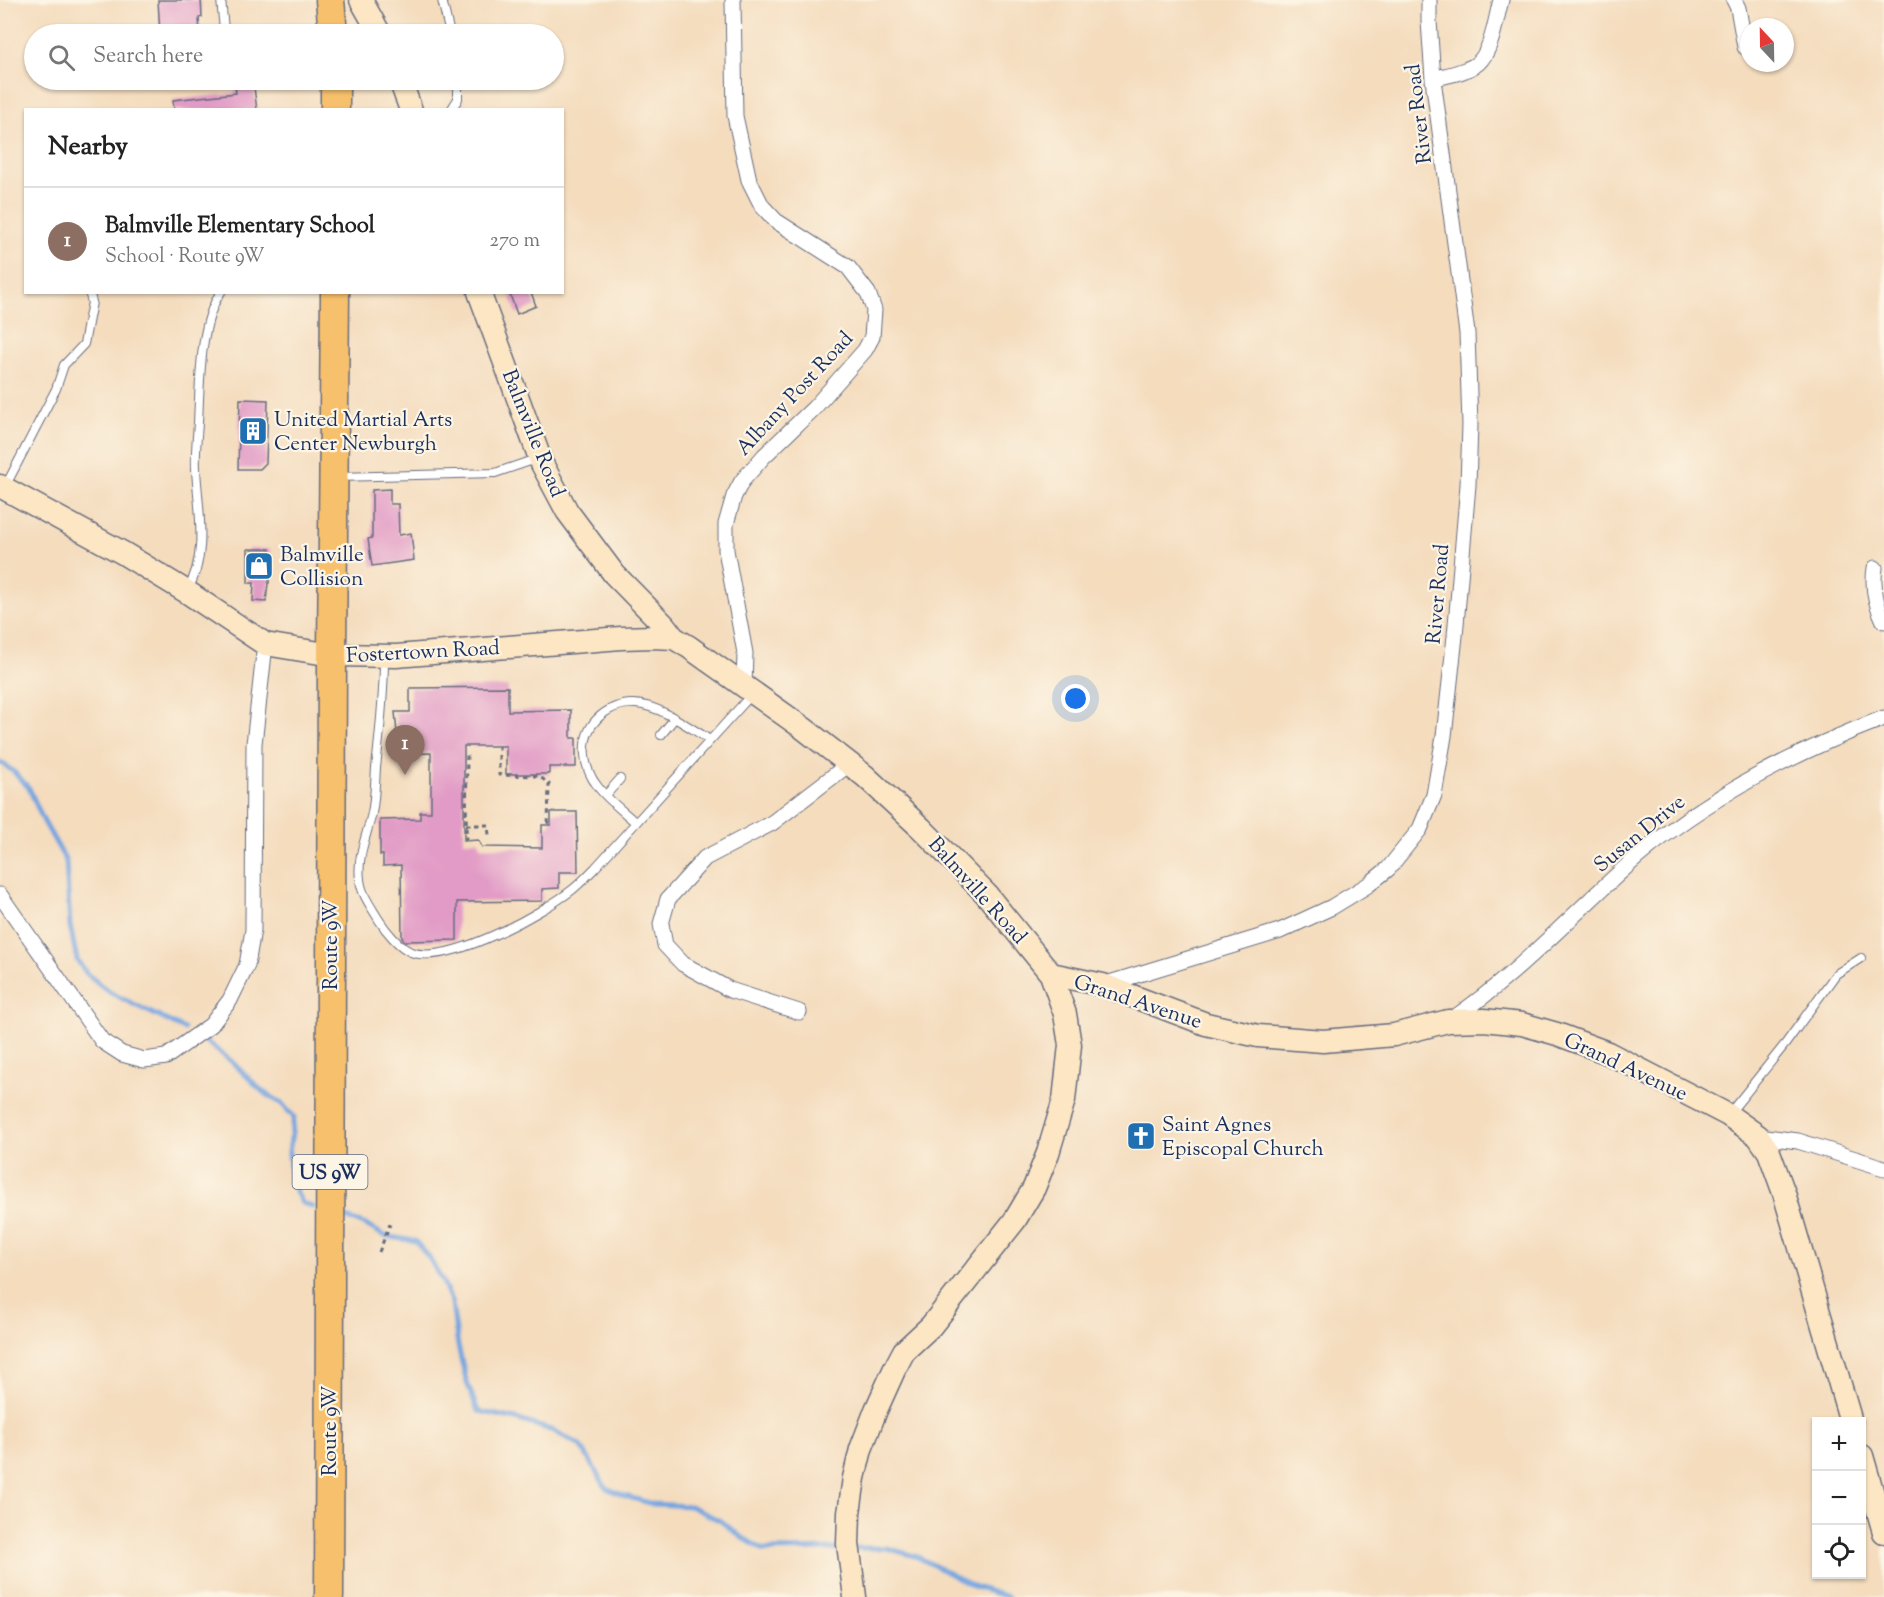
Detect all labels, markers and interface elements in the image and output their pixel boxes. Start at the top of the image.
north arrow [1740,18,1794,72]
search box [24,24,564,90]
icon: search [45,41,78,74]
text: Search here [93,41,203,73]
street label: River Road [1399,62,1441,166]
text: Nearby [48,129,128,166]
text: Balmville Elementary School [105,211,375,243]
text: 1 [64,227,71,256]
text: 270 m [490,227,540,256]
text: School · Route 9W [105,243,265,272]
street label: Albany Post Road [730,325,861,463]
street label: Balmville Road [493,365,571,502]
place label: United Martial Arts Center Newburgh [274,406,452,460]
building icon: United Martial Arts Center Newburgh [237,415,269,447]
place label: Balmville Collision [280,541,364,595]
street label: River Road [1420,543,1458,646]
shop icon: Balmville Collision [243,550,275,582]
street label: Fostertown Road [346,634,501,672]
your location [1061,684,1090,713]
pin: 1 [386,726,424,775]
street label: Susan Drive [1588,788,1692,881]
street label: Balmville Road [920,831,1033,952]
street label: Route 9W [317,900,347,990]
street label: Grand Avenue [1069,968,1205,1038]
street label: Grand Avenue [1558,1026,1692,1110]
place label: Saint Agnes Episcopal Church [1162,1111,1324,1165]
church icon: Saint Agnes Episcopal Church [1125,1120,1157,1152]
road number: US 9W [292,1155,368,1189]
street label: Route 9W [316,1386,346,1476]
map controls [1812,1417,1866,1579]
button: + [1812,1417,1866,1471]
button: − [1812,1471,1866,1525]
button: locate [1812,1525,1866,1579]

